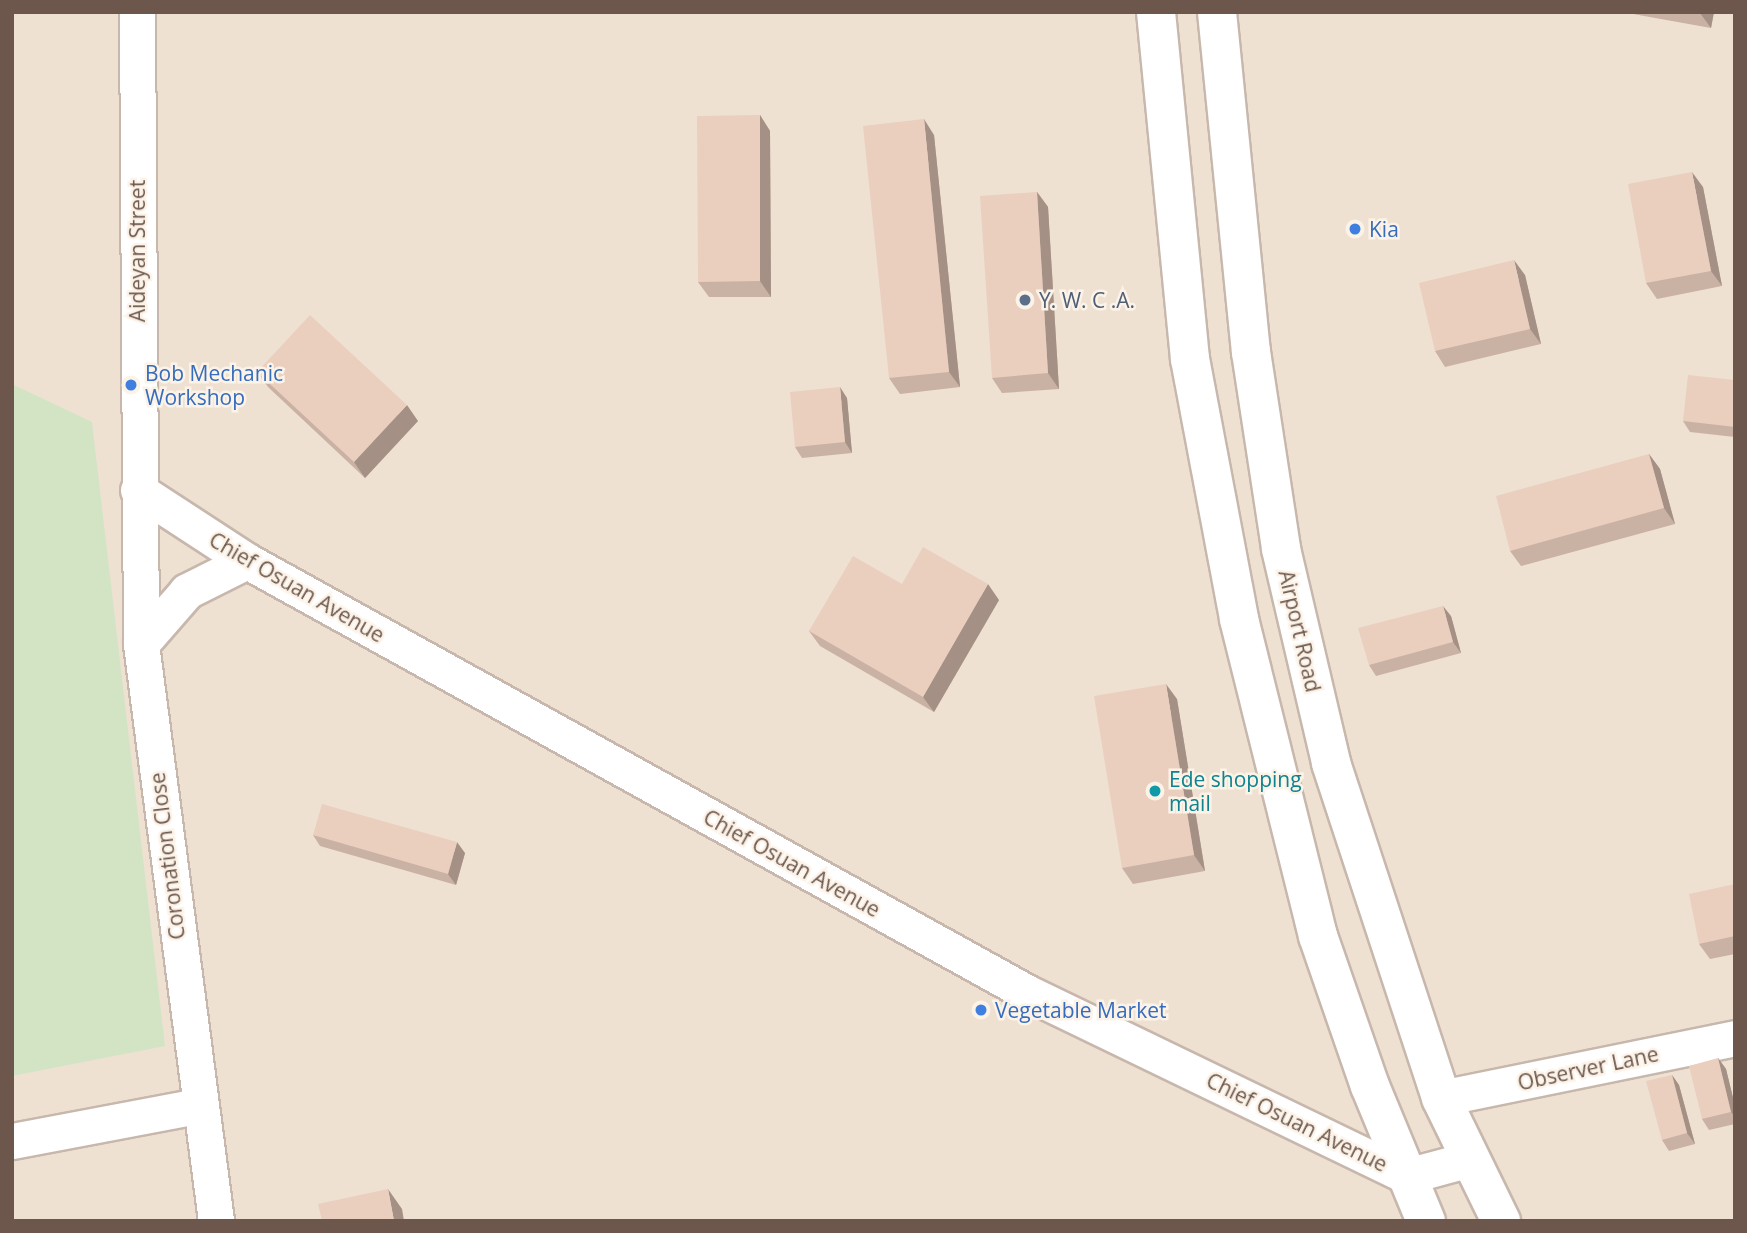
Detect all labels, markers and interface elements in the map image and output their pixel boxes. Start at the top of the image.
street label: Aideyan Street [124,180,150,322]
place label: Kia [1369,216,1399,242]
marker: Kia [1347,221,1363,237]
place label: Y. W. C .A. [1039,287,1135,313]
marker: Y. W. C .A. [1017,292,1033,308]
place label: Bob Mechanic Workshop [145,360,283,410]
marker: Bob Mechanic Workshop [123,377,139,393]
street label: Chief Osuan Avenue [205,527,389,647]
street label: Airport Road [1274,568,1326,694]
place label: Ede shopping mail [1169,766,1302,816]
street label: Coronation Close [144,771,190,941]
marker: Ede shopping mail [1147,783,1163,799]
street label: Chief Osuan Avenue [699,804,885,922]
place label: Vegetable Market [995,997,1167,1023]
marker: Vegetable Market [973,1002,989,1018]
street label: Observer Lane [1515,1041,1661,1095]
street label: Chief Osuan Avenue [1202,1067,1392,1177]

